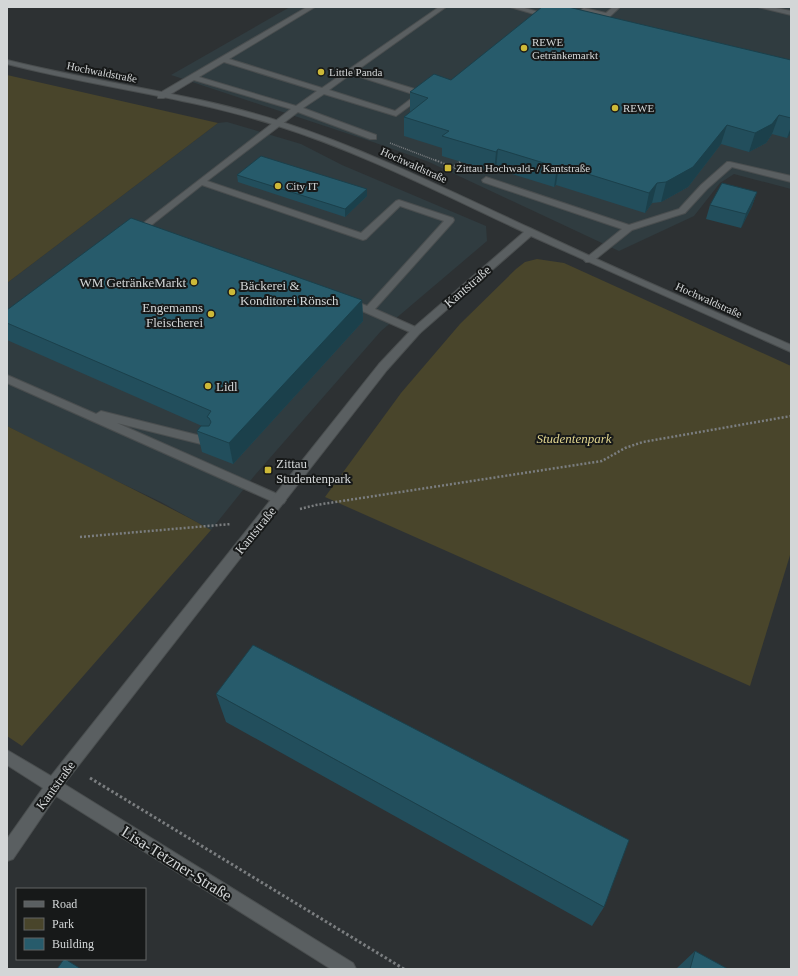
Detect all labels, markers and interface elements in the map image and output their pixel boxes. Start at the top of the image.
place label: REWE Getränkemarkt [532,36,598,61]
marker: REWE Getränkemarkt [519,43,529,53]
street label: Hochwaldstraße [66,59,138,85]
place label: Little Panda [329,66,383,78]
marker: Little Panda [316,67,326,77]
place label: REWE [623,102,654,114]
marker: REWE [610,103,620,113]
street label: Hochwaldstraße [379,145,449,185]
place label: Zittau Hochwald- / Kantstraße [456,162,590,174]
marker: Zittau Hochwald- / Kantstraße [443,163,453,173]
place label: City IT [286,180,318,192]
marker: City IT [273,181,283,191]
street label: Kantstraße [441,262,494,311]
place label: WM GetränkeMarkt [80,275,186,290]
marker: WM GetränkeMarkt [189,277,199,287]
place label: Bäckerei & Konditorei Rönsch [240,278,339,308]
street label: Hochwaldstraße [674,280,744,320]
marker: Bäckerei & Konditorei Rönsch [227,287,237,297]
place label: Engemanns Fleischerei [142,300,203,330]
marker: Engemanns Fleischerei [206,309,216,319]
place label: Lidl [216,379,238,394]
marker: Lidl [203,381,213,391]
park label: Studentenpark [536,431,612,446]
place label: Zittau Studentenpark [276,456,352,486]
marker: Zittau Studentenpark [263,465,273,475]
street label: Kantstraße [232,504,279,557]
street label: Kantstraße [33,758,78,812]
street label: Lisa-Tetzner-Straße [119,823,235,904]
legend [16,888,146,960]
text: Road [52,897,77,911]
text: Park [52,917,74,931]
text: Building [52,937,94,951]

